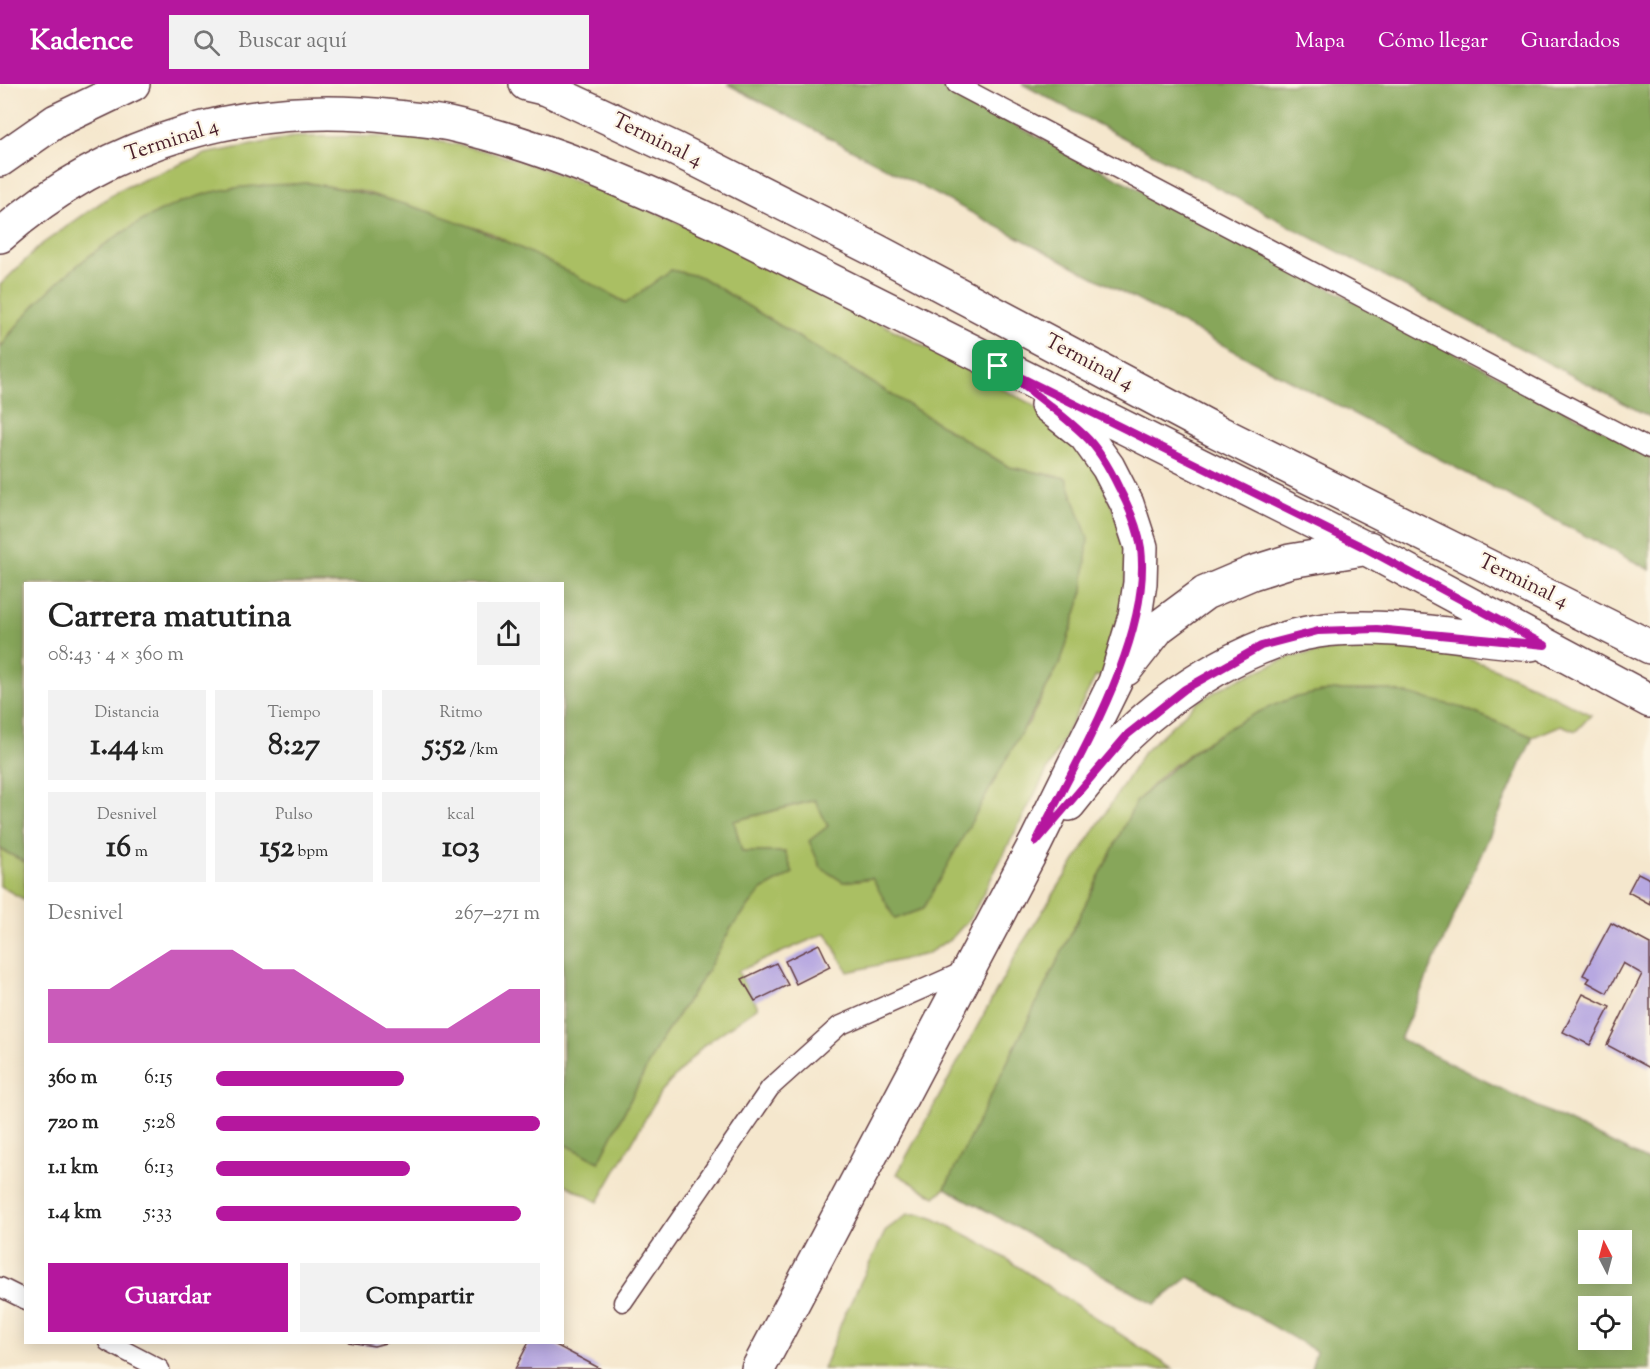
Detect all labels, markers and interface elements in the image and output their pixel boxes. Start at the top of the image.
search box [169,15,589,69]
text: Kadence [30,22,133,62]
icon: search [190,26,223,59]
text: Buscar aquí [238,26,347,58]
text: Mapa [1295,27,1345,57]
text: Cómo llegar [1378,27,1488,57]
text: Guardados [1521,27,1620,57]
street label: Terminal 4 [607,106,707,176]
street label: Terminal 4 [121,112,223,170]
street label: Terminal 4 [1039,327,1139,399]
pin [972,340,1023,391]
icon: arrive [981,349,1014,382]
street label: Terminal 4 [1473,547,1573,617]
text: Carrera matutina [48,594,291,642]
button: share [477,602,540,665]
text: 08:43 · 4 × 360 m [48,641,184,670]
text: Distancia [95,702,159,725]
text: Tiempo [267,702,321,725]
text: Ritmo [439,702,483,725]
text: 1.44 [90,725,138,768]
text: 8:27 [268,725,320,768]
text: 5:52 [424,725,466,768]
text: km [138,739,164,762]
text: /km [466,739,498,762]
text: Desnivel [97,804,157,827]
text: Pulso [275,804,313,827]
text: kcal [447,804,475,827]
text: 16 [106,827,131,870]
text: 152 [260,827,294,870]
text: 103 [442,827,480,870]
text: m [131,841,148,864]
text: bpm [294,841,328,864]
text: Desnivel [48,900,123,929]
text: 267–271 m [454,900,540,929]
text: 360 m [48,1064,97,1093]
text: 6:15 [144,1064,173,1093]
text: 720 m [48,1109,99,1138]
text: 5:28 [144,1109,175,1138]
text: 1.1 km [48,1154,98,1183]
text: 6:13 [144,1154,174,1183]
text: 1.4 km [48,1199,102,1228]
text: 5:33 [144,1199,172,1228]
north arrow [1578,1230,1632,1284]
map controls [1578,1230,1632,1350]
button: Guardar [48,1263,288,1332]
button: Compartir [300,1263,540,1332]
button: locate [1578,1296,1632,1350]

